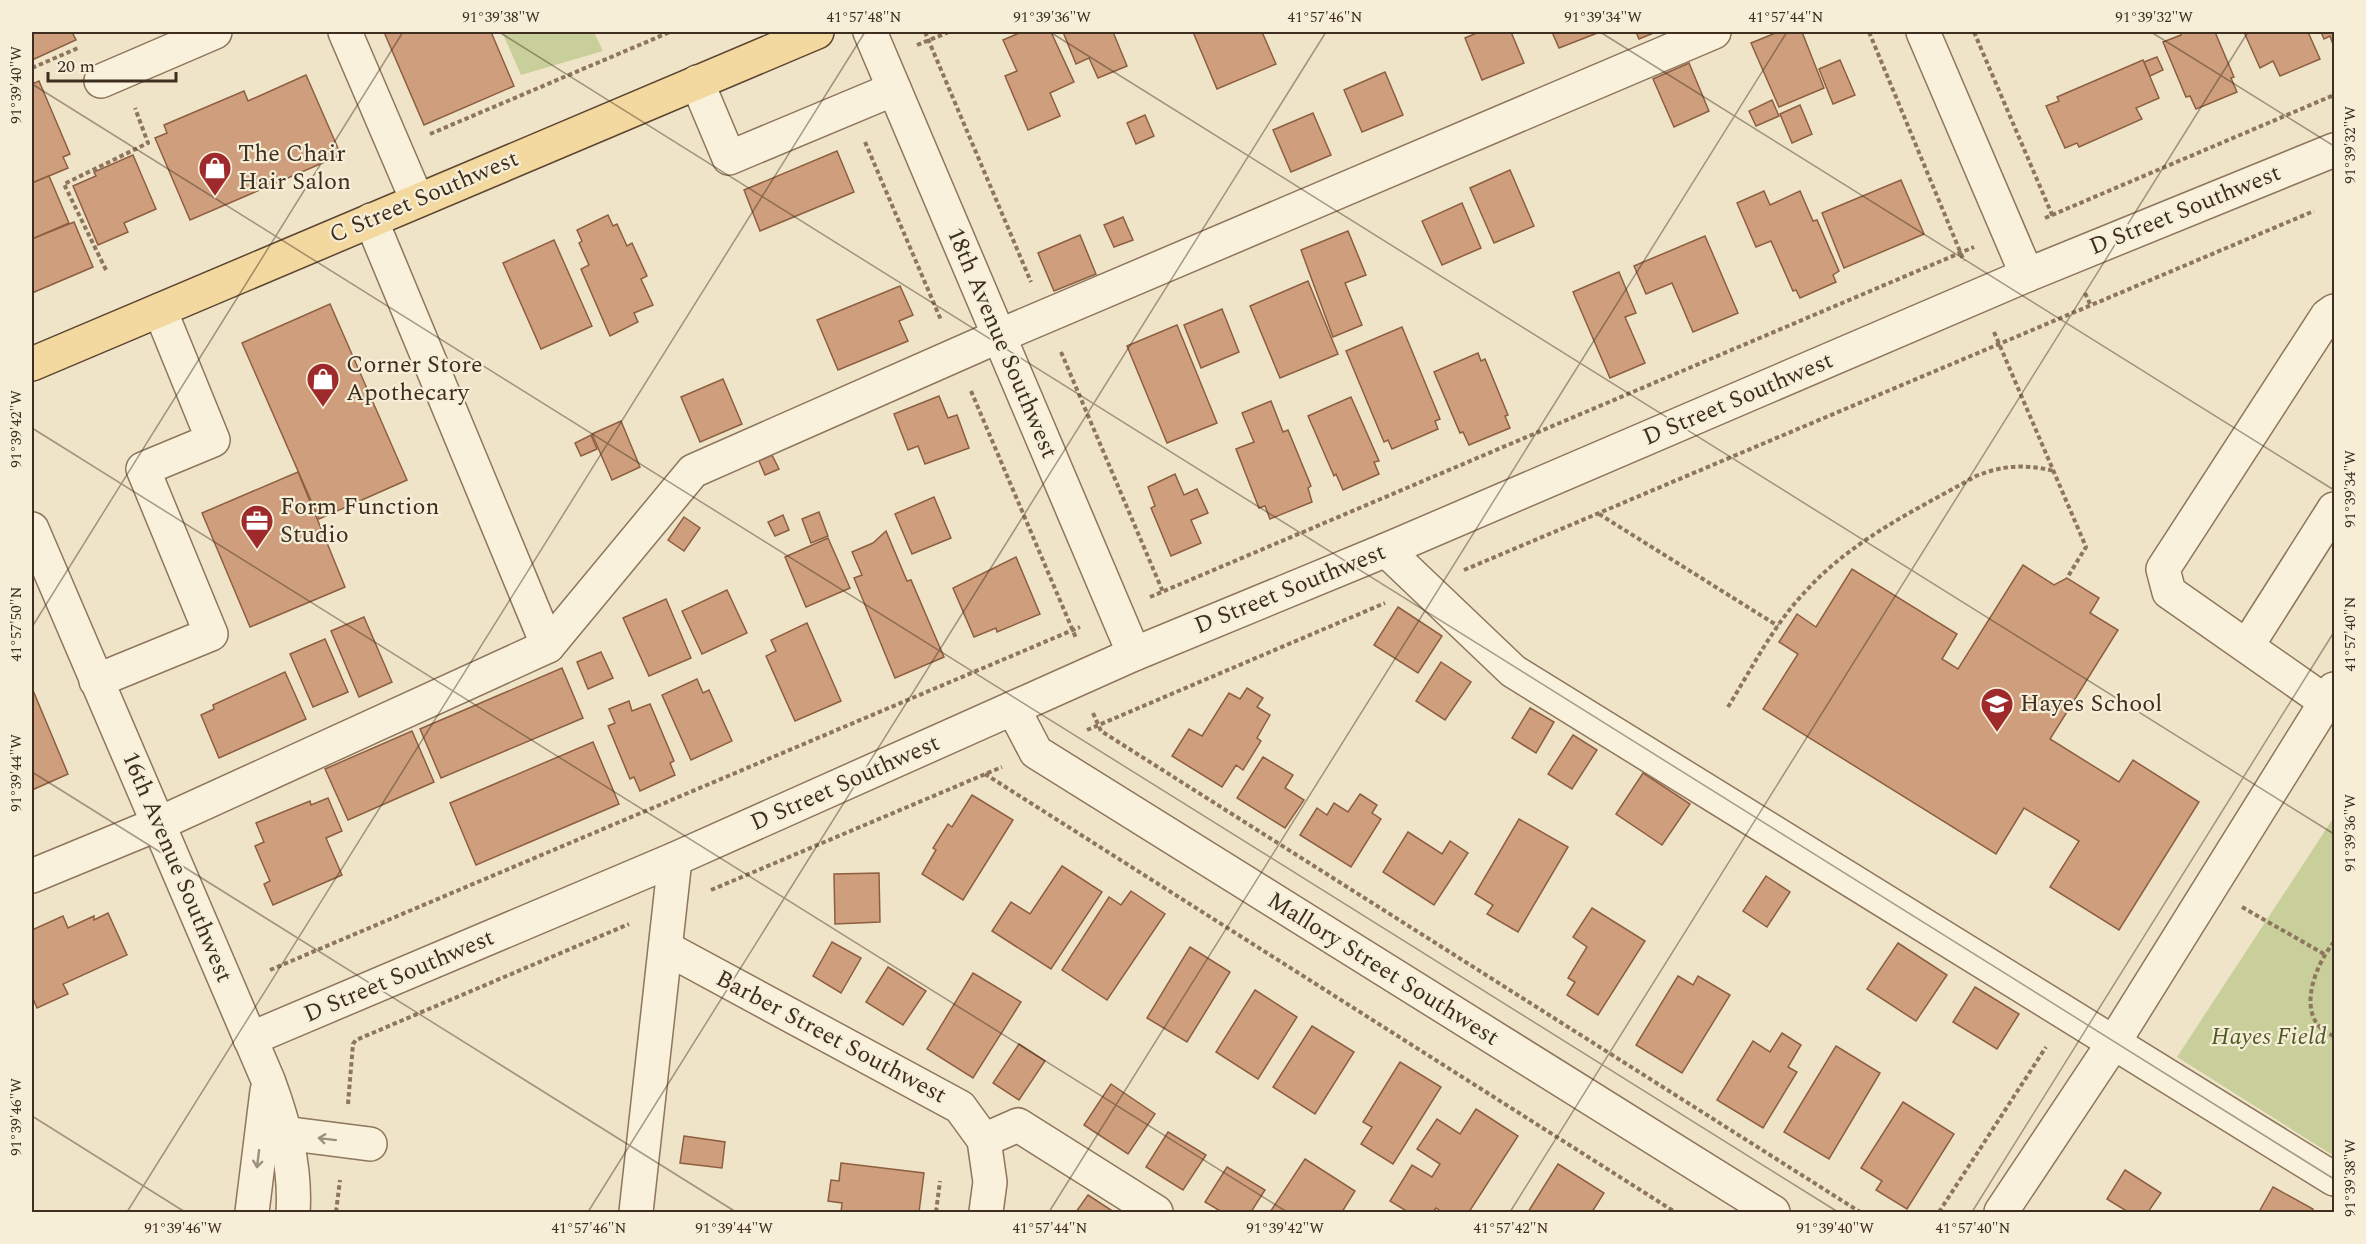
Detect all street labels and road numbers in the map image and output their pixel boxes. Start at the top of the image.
street label: C Street Southwest [324,141,524,253]
street label: D Street Southwest [2084,155,2286,265]
street label: 18th Avenue Southwest [937,222,1067,464]
street label: D Street Southwest [1637,343,1839,455]
street label: D Street Southwest [1189,534,1391,644]
street label: D Street Southwest [745,725,945,841]
street label: 16th Avenue Southwest [112,746,242,988]
street label: Mallory Street Southwest [1260,883,1506,1055]
street label: D Street Southwest [298,920,500,1032]
street label: Barber Street Southwest [709,961,953,1113]

